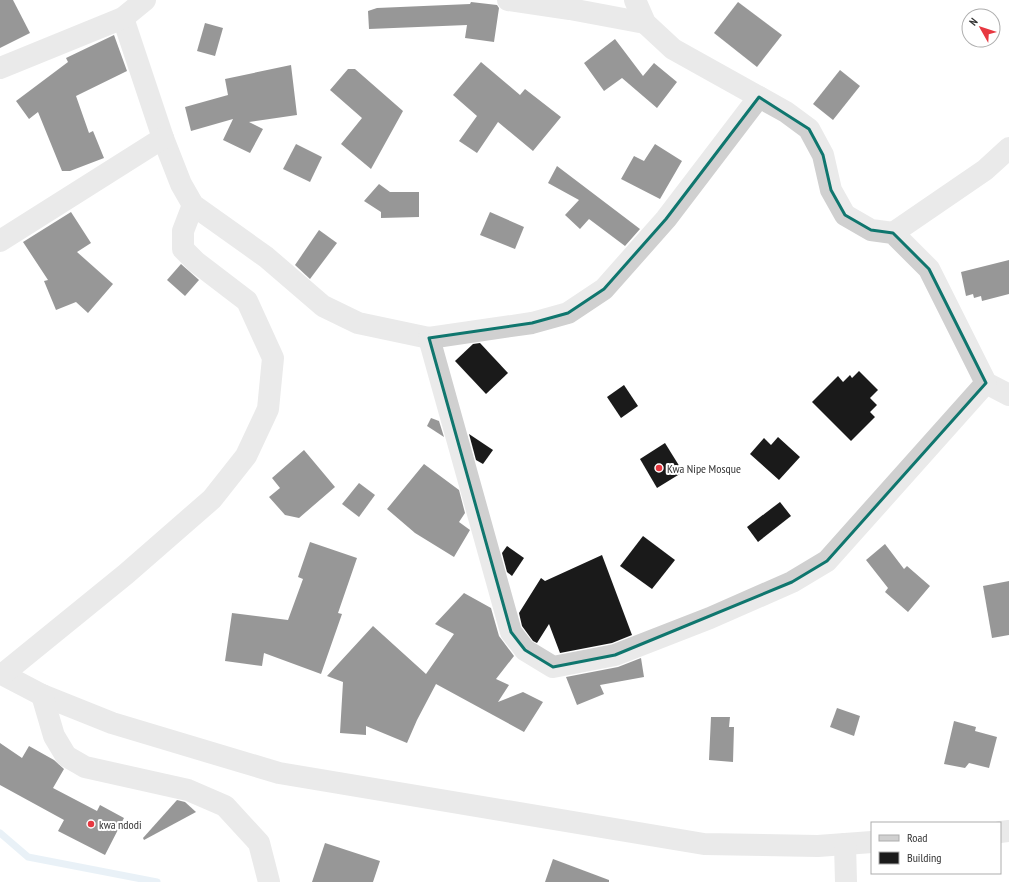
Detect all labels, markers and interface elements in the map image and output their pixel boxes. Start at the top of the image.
north arrow [961,8,1001,48]
text: N [966,15,981,28]
place label: Kwa Nipe Mosque [667,461,741,476]
marker: Kwa Nipe Mosque [654,463,664,473]
place label: kwa ndodi [99,817,142,832]
marker: kwa ndodi [86,819,96,829]
legend [871,822,1001,874]
text: Road [907,830,927,845]
text: Building [907,850,942,865]

